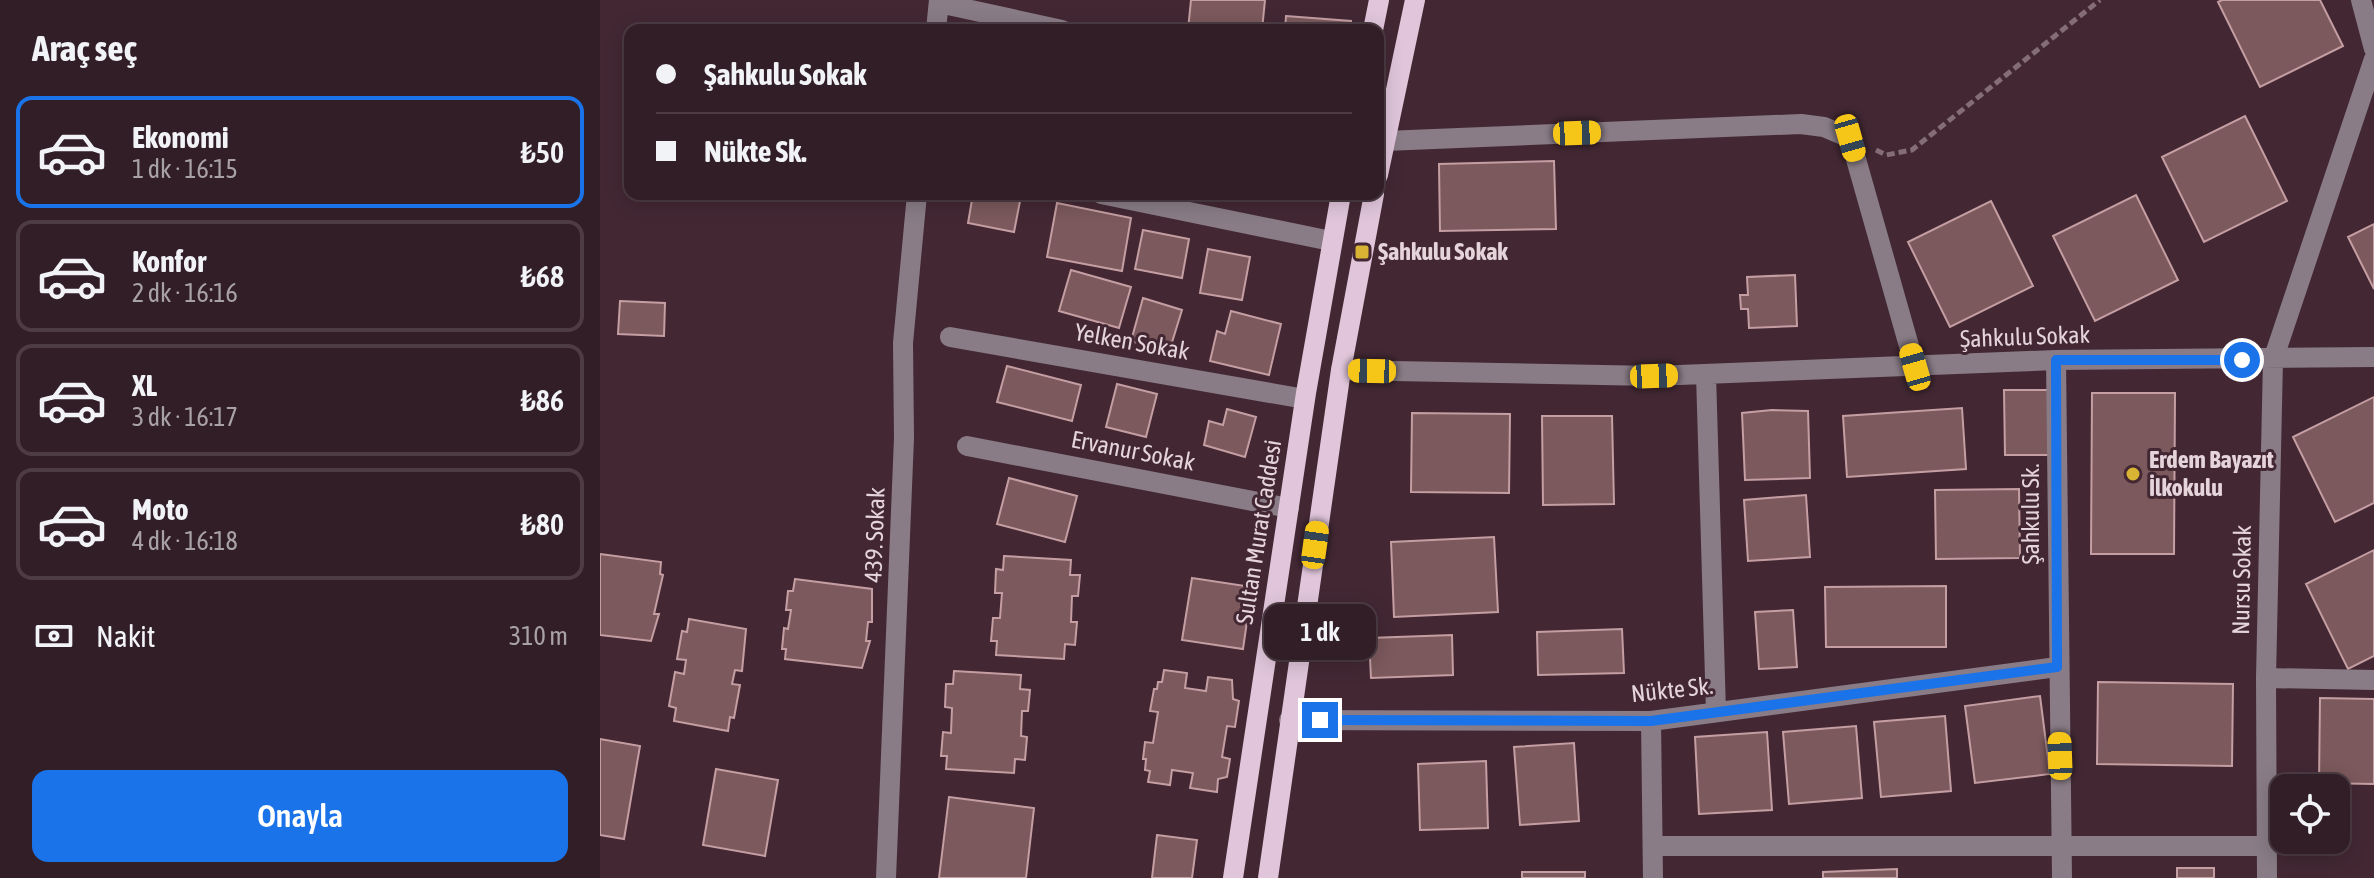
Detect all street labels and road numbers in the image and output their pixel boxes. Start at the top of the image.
street label: Yelken Sokak [1073,318,1192,365]
street label: Şahkulu Sokak [1960,321,2091,352]
street label: Ervanur Sokak [1069,425,1198,476]
street label: Sultan Murat Caddesi [1231,438,1286,626]
street label: Şahkulu Sk. [2017,463,2044,565]
street label: 439. Sokak [859,487,890,583]
street label: Nursu Sokak [2227,524,2256,635]
street label: Nükte Sk. [1630,672,1714,707]

